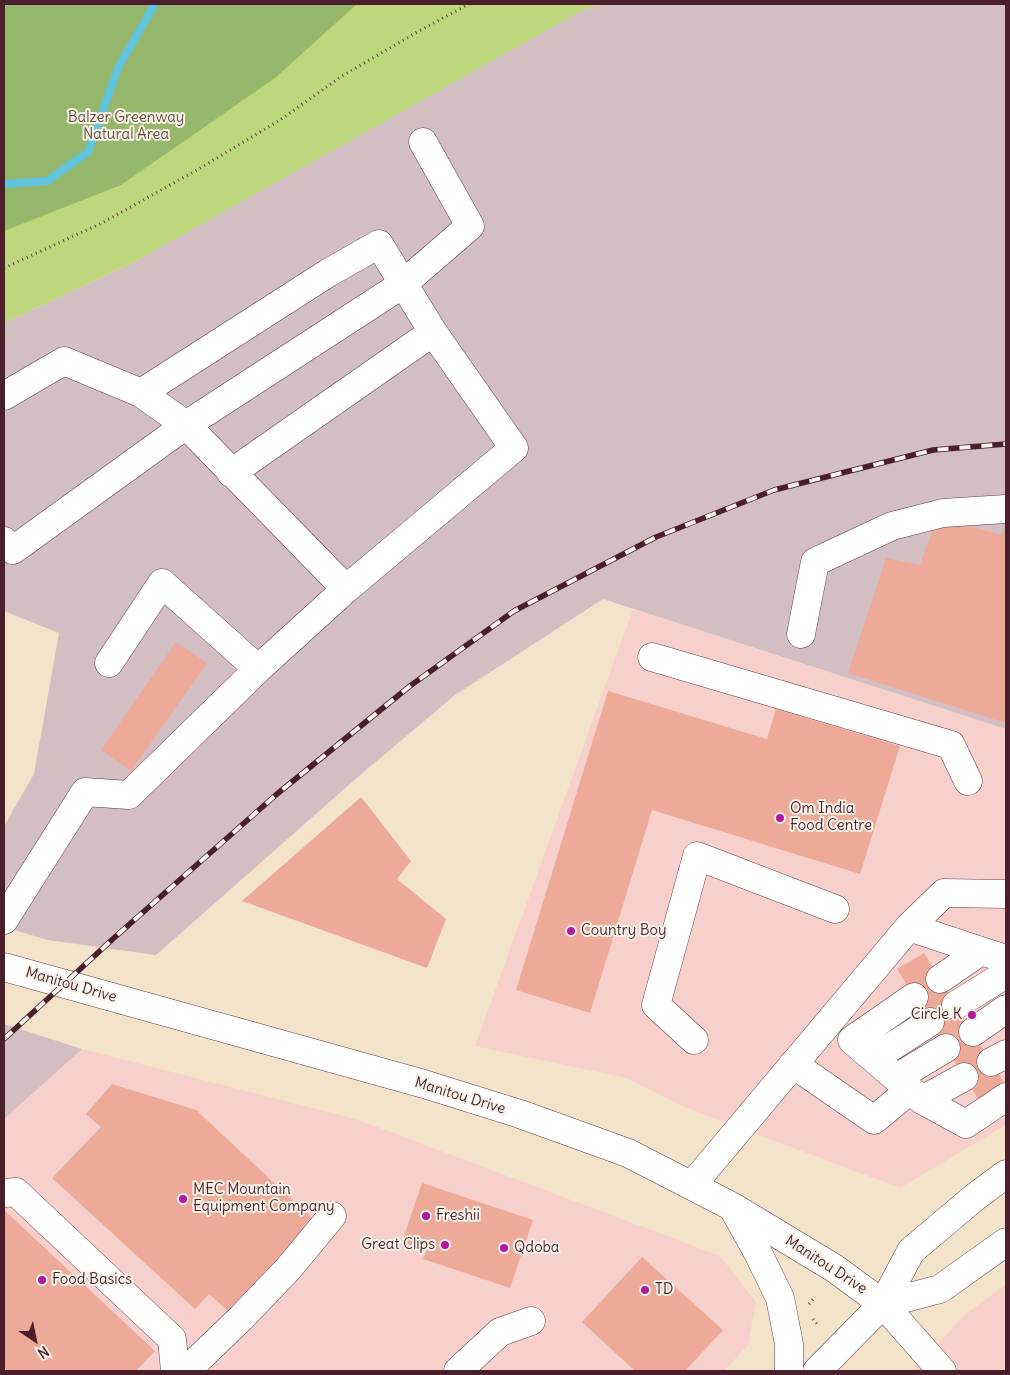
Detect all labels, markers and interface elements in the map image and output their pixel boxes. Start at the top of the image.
park label: Balzer Greenway Natural Area [68,109,184,144]
place label: Om India Food Centre [790,800,872,835]
marker: Om India Food Centre [774,812,786,824]
place label: Country Boy [581,922,666,940]
marker: Country Boy [565,925,577,937]
street label: Manitou Drive [23,963,119,1007]
place label: Circle K [911,1006,962,1024]
marker: Circle K [966,1009,978,1021]
street label: Manitou Drive [412,1074,508,1118]
place label: MEC Mountain Equipment Company [193,1181,335,1216]
marker: MEC Mountain Equipment Company [177,1193,189,1205]
place label: Freshii [436,1207,480,1225]
marker: Freshii [420,1210,432,1222]
street label: Manitou Drive [782,1232,870,1298]
place label: Great Clips [361,1236,435,1254]
marker: Great Clips [439,1239,451,1251]
place label: Qdoba [514,1239,559,1257]
marker: Qdoba [498,1242,510,1254]
place label: Food Basics [52,1271,132,1289]
marker: Food Basics [36,1274,48,1286]
place label: TD [655,1281,673,1299]
marker: TD [639,1284,651,1296]
north arrow [10,1315,60,1365]
text: N [34,1342,52,1363]

